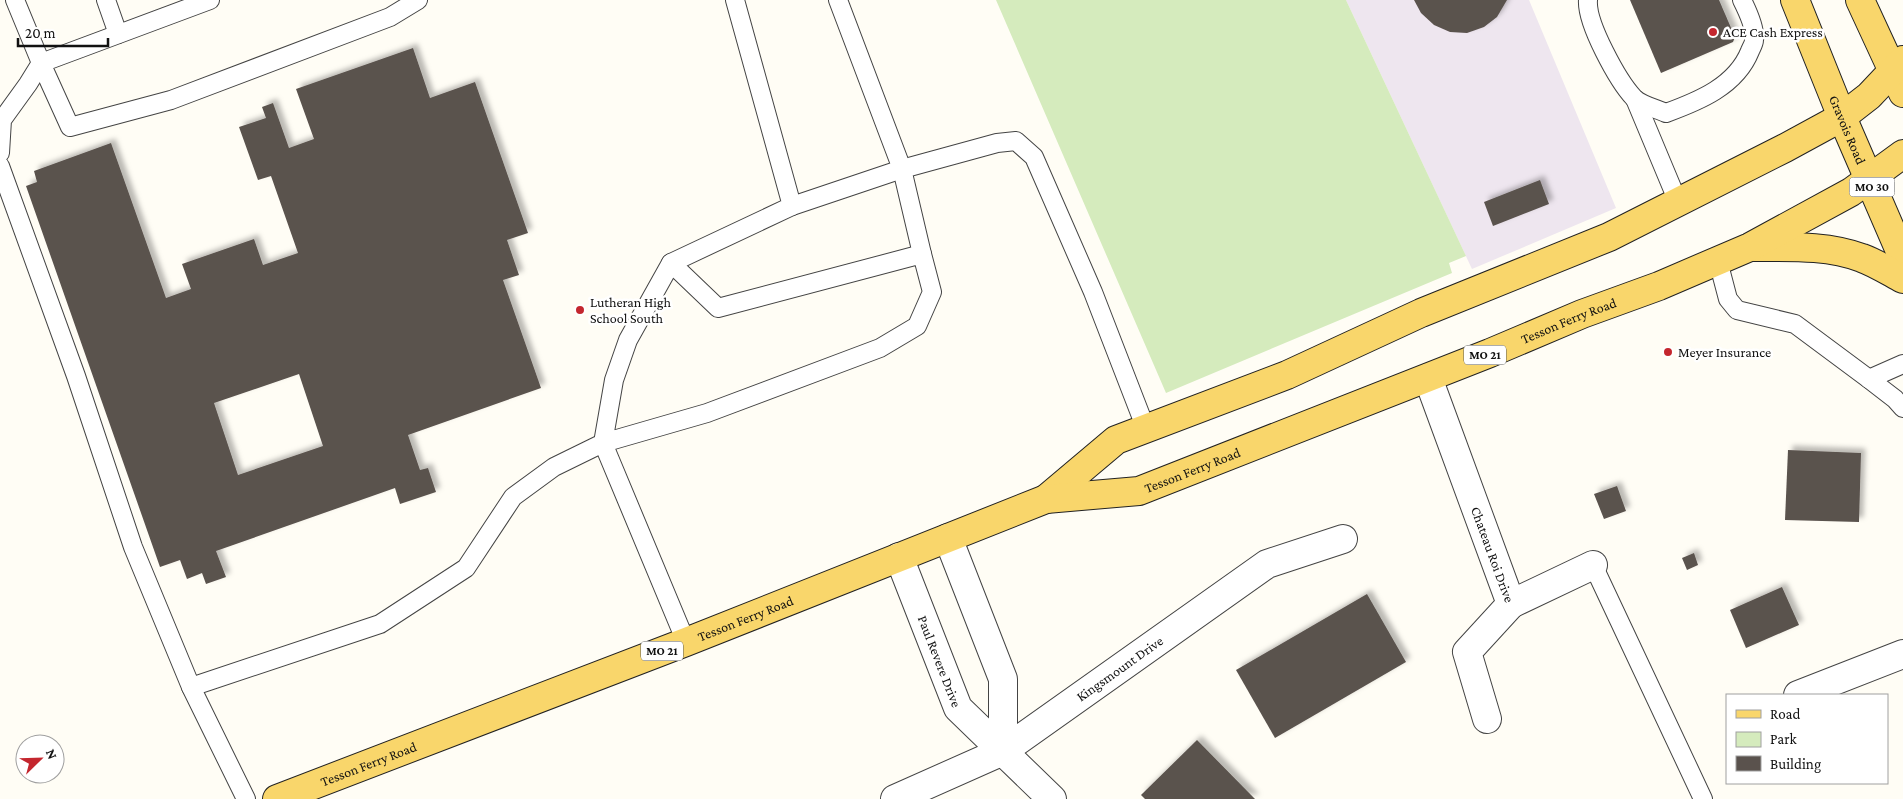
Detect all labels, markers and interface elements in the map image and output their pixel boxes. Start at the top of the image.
scale bar [18,15,108,47]
place label: ACE Cash Express [1723,24,1823,40]
text: 20 m [25,25,56,41]
marker: ACE Cash Express [1707,26,1719,38]
street label: Gravois Road [1826,93,1870,167]
road number: MO 30 [1850,178,1894,196]
place label: Lutheran High School South [590,294,672,326]
street label: Tesson Ferry Road [1518,294,1619,347]
marker: Lutheran High School South [574,304,586,316]
place label: Meyer Insurance [1678,344,1771,360]
road number: MO 21 [1464,346,1506,364]
marker: Meyer Insurance [1662,346,1674,358]
street label: Tesson Ferry Road [1142,444,1243,496]
street label: Chateau Roi Drive [1468,504,1518,605]
street label: Tesson Ferry Road [695,592,796,645]
street label: Paul Revere Drive [915,613,965,710]
street label: Kingsmount Drive [1073,632,1166,705]
road number: MO 21 [641,641,683,660]
legend [1726,694,1888,784]
text: Road [1770,706,1801,722]
text: Park [1770,731,1797,747]
north arrow [15,734,65,784]
street label: Tesson Ferry Road [318,738,419,790]
text: N [43,746,61,762]
text: Building [1770,756,1821,773]

